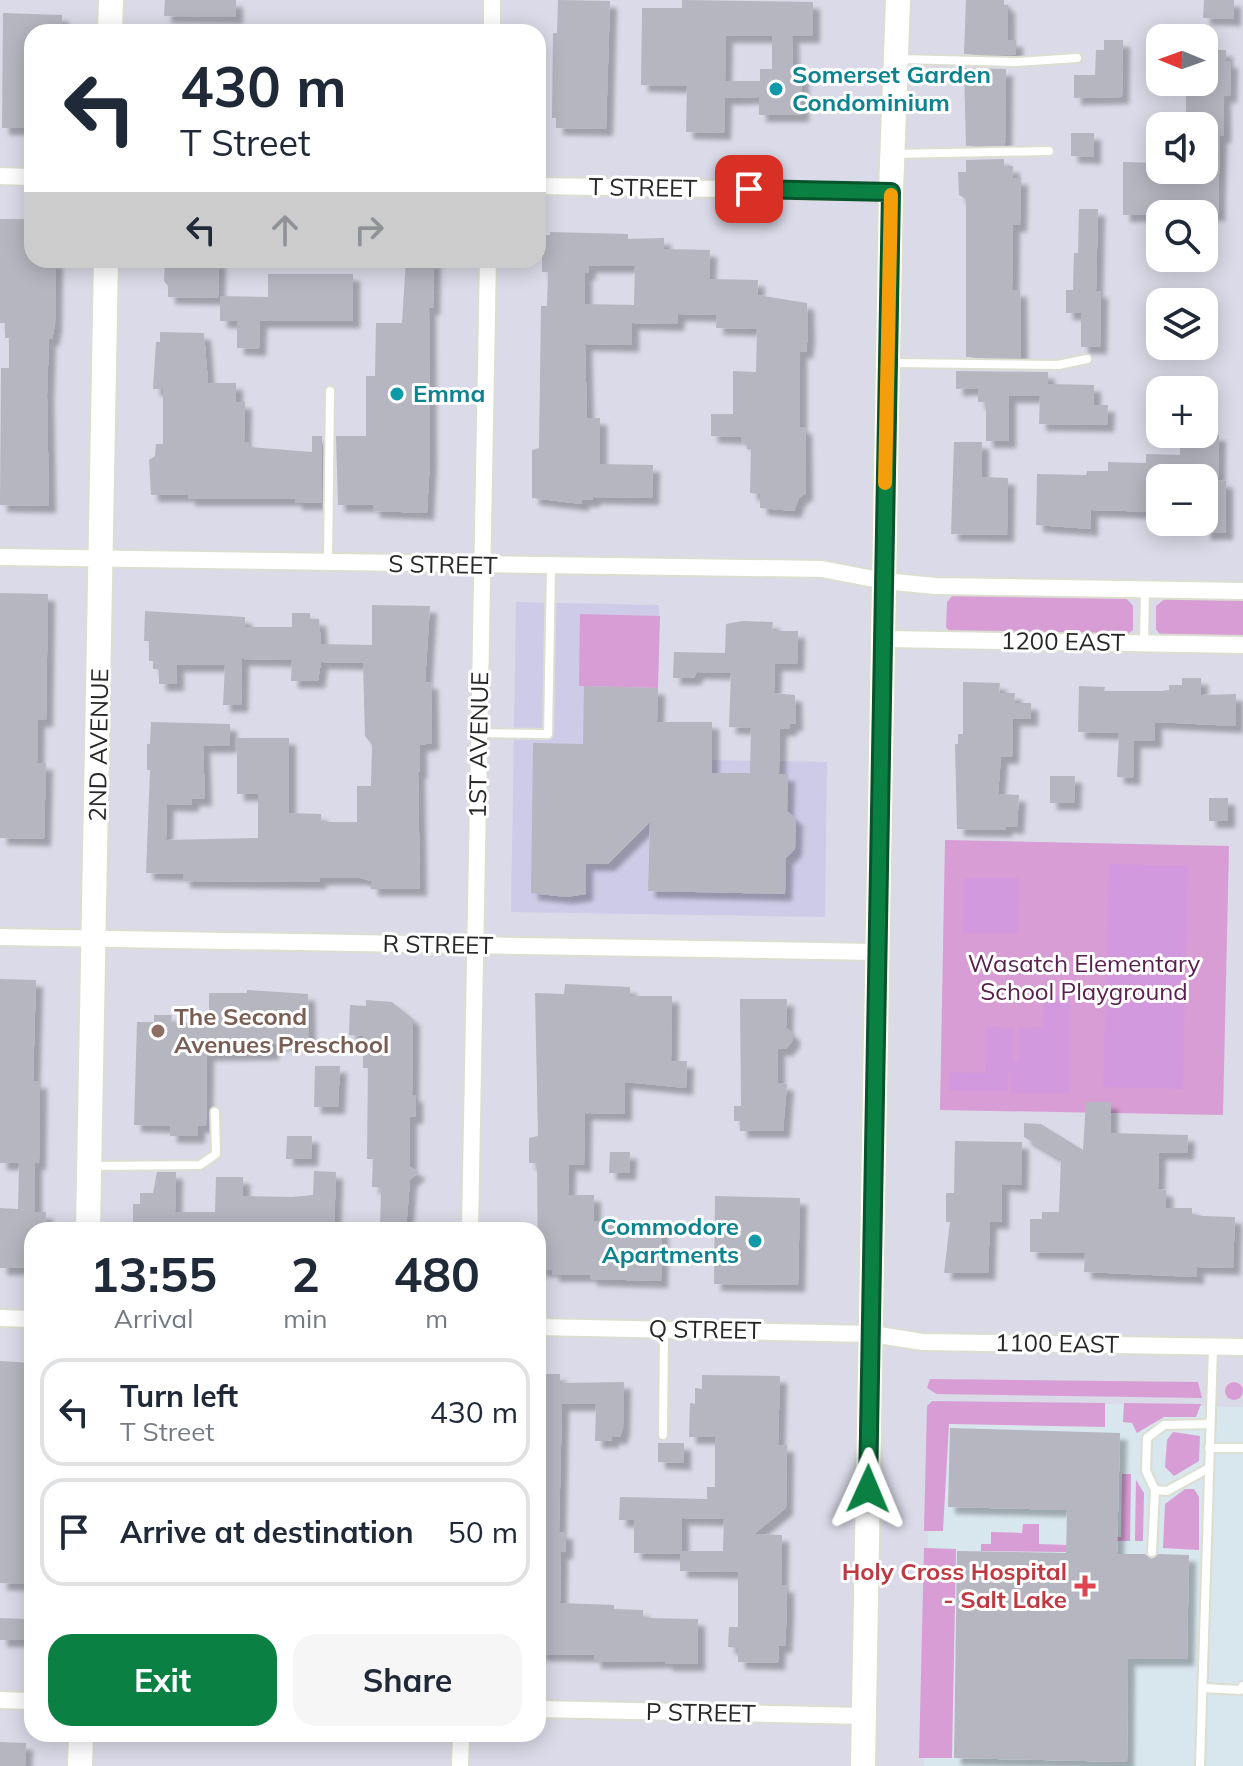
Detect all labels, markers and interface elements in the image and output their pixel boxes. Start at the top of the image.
north arrow [1146,24,1218,96]
map controls [1146,24,1218,536]
text: 430 m [180,51,347,121]
icon: left [48,56,152,160]
place label: Somerset Garden Condominium [792,59,991,117]
marker: Somerset Garden Condominium [767,80,785,98]
button: sound [1146,112,1218,184]
text: T Street [180,120,311,165]
pin [715,155,783,223]
icon: arrive [727,167,771,211]
street label: T STREET [588,171,698,203]
button: search [1146,200,1218,272]
icon: left [179,208,223,252]
icon: ahead [263,208,307,252]
icon: right [347,208,391,252]
button: layers [1146,288,1218,360]
button: + [1146,376,1218,448]
place label: Emma [413,378,485,408]
marker: Emma [388,385,406,403]
button: − [1146,464,1218,536]
street label: S STREET [388,548,498,580]
street label: 1200 EAST [1001,625,1126,657]
street label: 2ND AVENUE [82,668,114,822]
street label: 1ST AVENUE [462,671,494,818]
street label: R STREET [382,928,494,960]
park label: Wasatch Elementary School Playground [968,948,1201,1006]
place label: The Second Avenues Preschool [174,1001,389,1059]
marker: The Second Avenues Preschool [149,1022,167,1040]
place label: Commodore Apartments [600,1211,739,1269]
marker: Commodore Apartments [746,1232,764,1250]
text: 13:55 [90,1244,217,1304]
text: 2 [291,1244,320,1304]
text: 480 [394,1244,480,1304]
text: Arrival [114,1302,193,1335]
text: min [283,1302,327,1335]
text: m [425,1302,448,1335]
street label: Q STREET [648,1313,762,1345]
street label: 1100 EAST [995,1327,1120,1359]
text: Turn left [120,1377,238,1415]
icon: left [52,1390,96,1434]
text: 430 m [430,1393,518,1431]
text: T Street [120,1415,214,1448]
position arrow [826,1447,910,1531]
icon: arrive [52,1510,96,1554]
text: Arrive at destination [120,1513,414,1551]
text: 50 m [448,1513,518,1551]
place label: Holy Cross Hospital - Salt Lake [842,1556,1067,1614]
marker: Holy Cross Hospital - Salt Lake [1074,1575,1096,1597]
button: Exit [48,1634,277,1726]
button: Share [293,1634,522,1726]
street label: P STREET [646,1696,757,1728]

